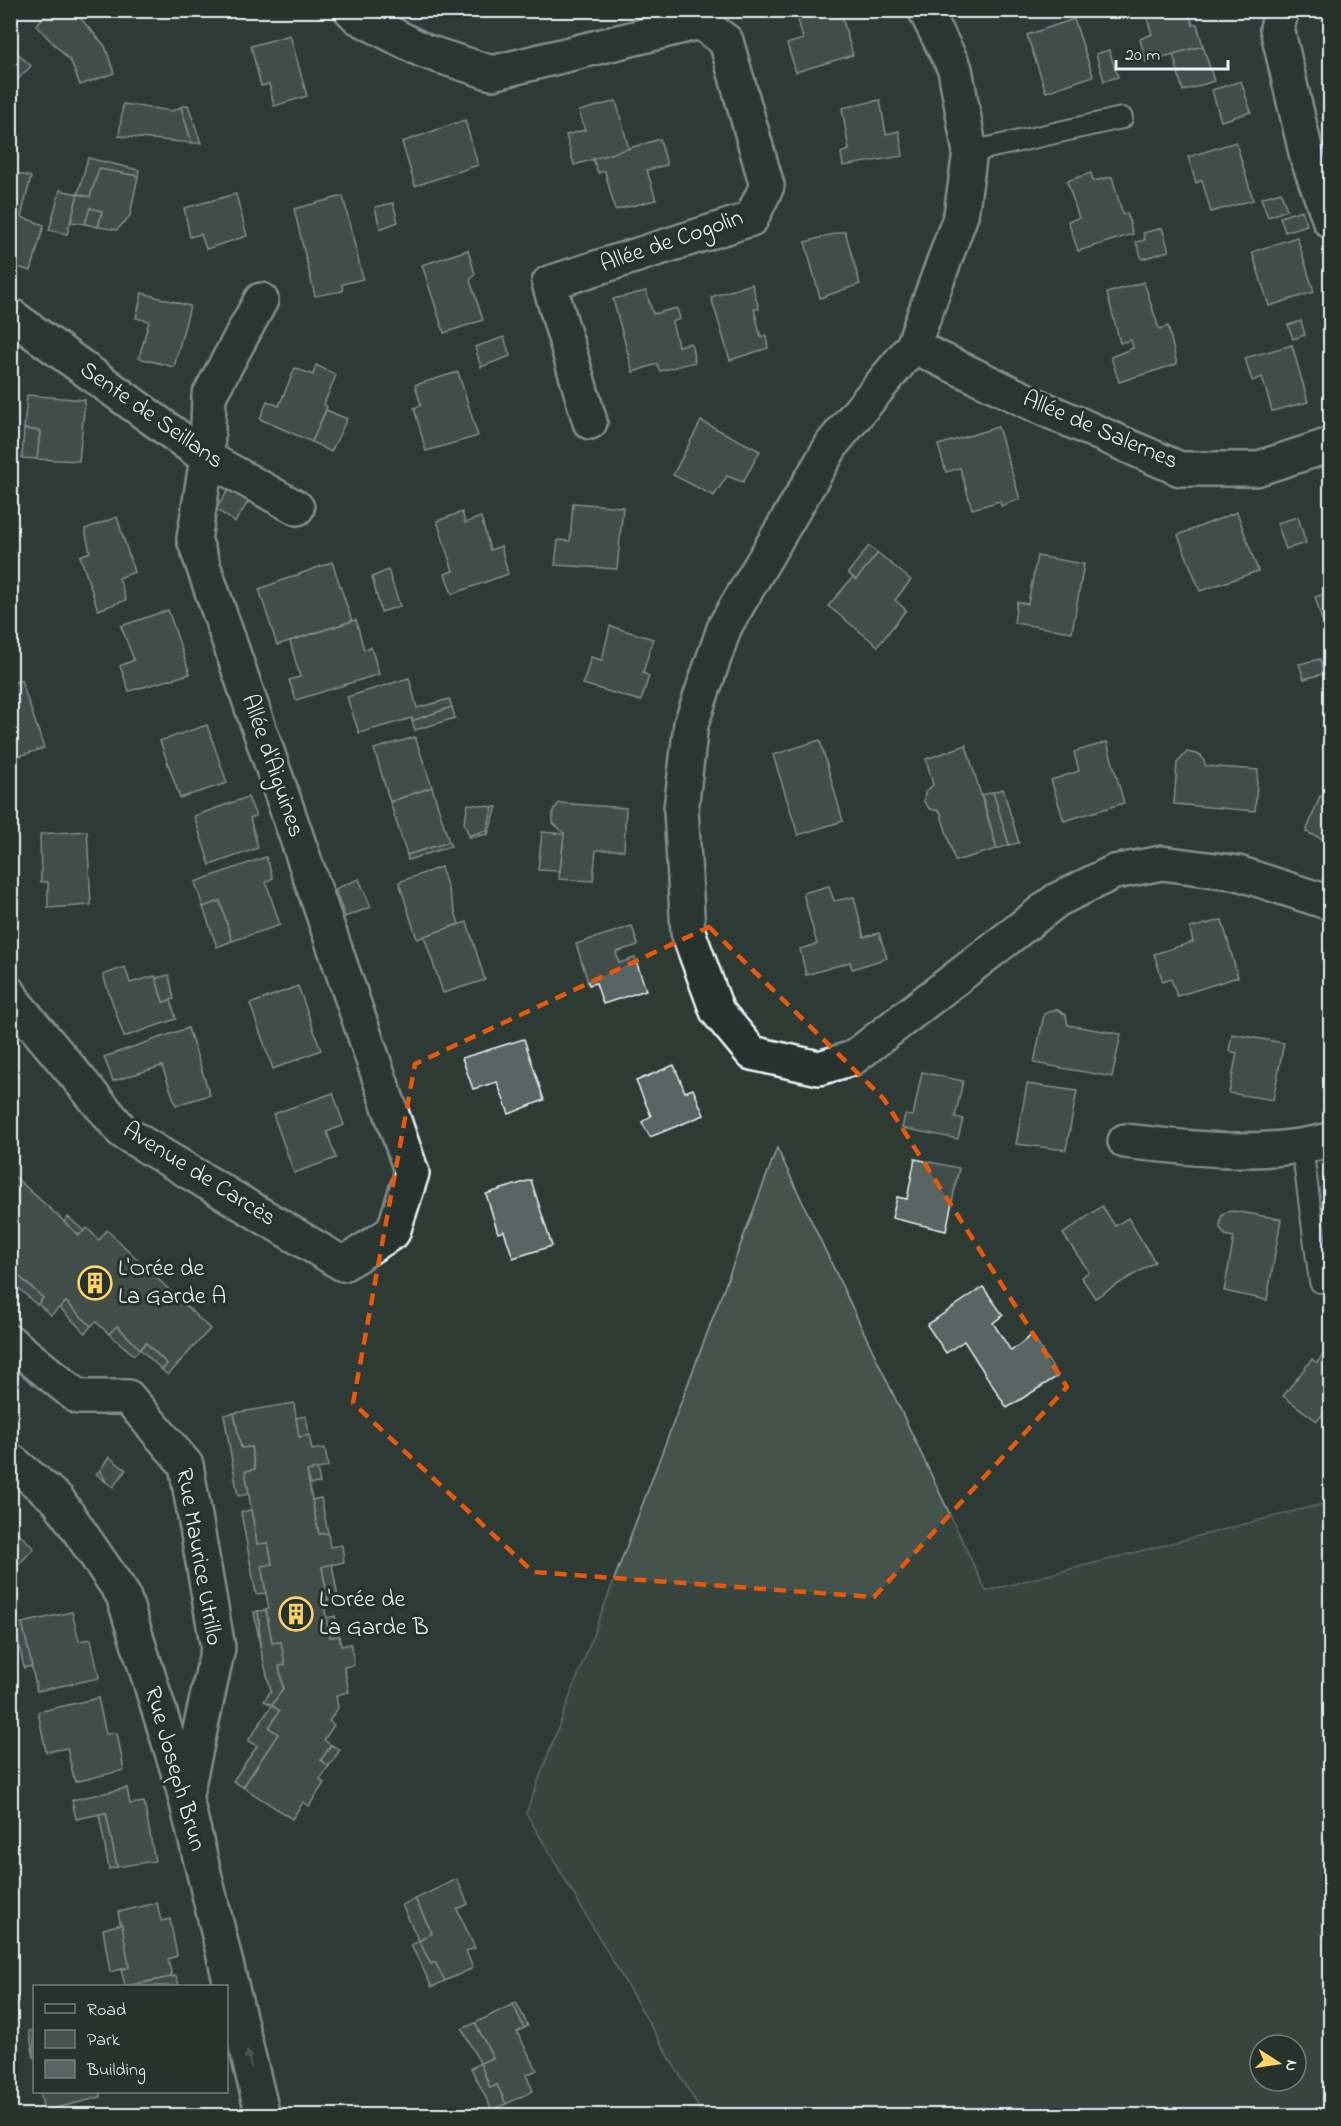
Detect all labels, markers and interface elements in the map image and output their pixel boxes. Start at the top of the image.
scale bar [1116,33,1228,71]
text: 20 m [1125,43,1160,69]
street label: Allée de Cogolin [596,201,748,283]
street label: Sente de Seillans [72,353,230,479]
street label: Allée de Salernes [1017,382,1183,480]
street label: Allée d'Aiguines [231,690,313,842]
street label: Avenue de Carcès [115,1114,283,1236]
place label: L'Orée de La Garde A [118,1252,226,1315]
building icon: L'Orée de La Garde A [77,1265,113,1301]
street label: Rue Maurice Utrillo [165,1466,231,1648]
place label: L'Orée de La Garde B [319,1583,429,1646]
building icon: L'Orée de La Garde B [278,1596,314,1632]
street label: Rue Joseph Brun [134,1683,214,1855]
legend [33,1985,228,2093]
text: Road [87,1998,126,2024]
text: Park [87,2028,120,2054]
north arrow [1248,2033,1308,2093]
one-way arrow [244,2050,254,2068]
text: Building [86,2058,146,2085]
text: N [1278,2058,1304,2074]

